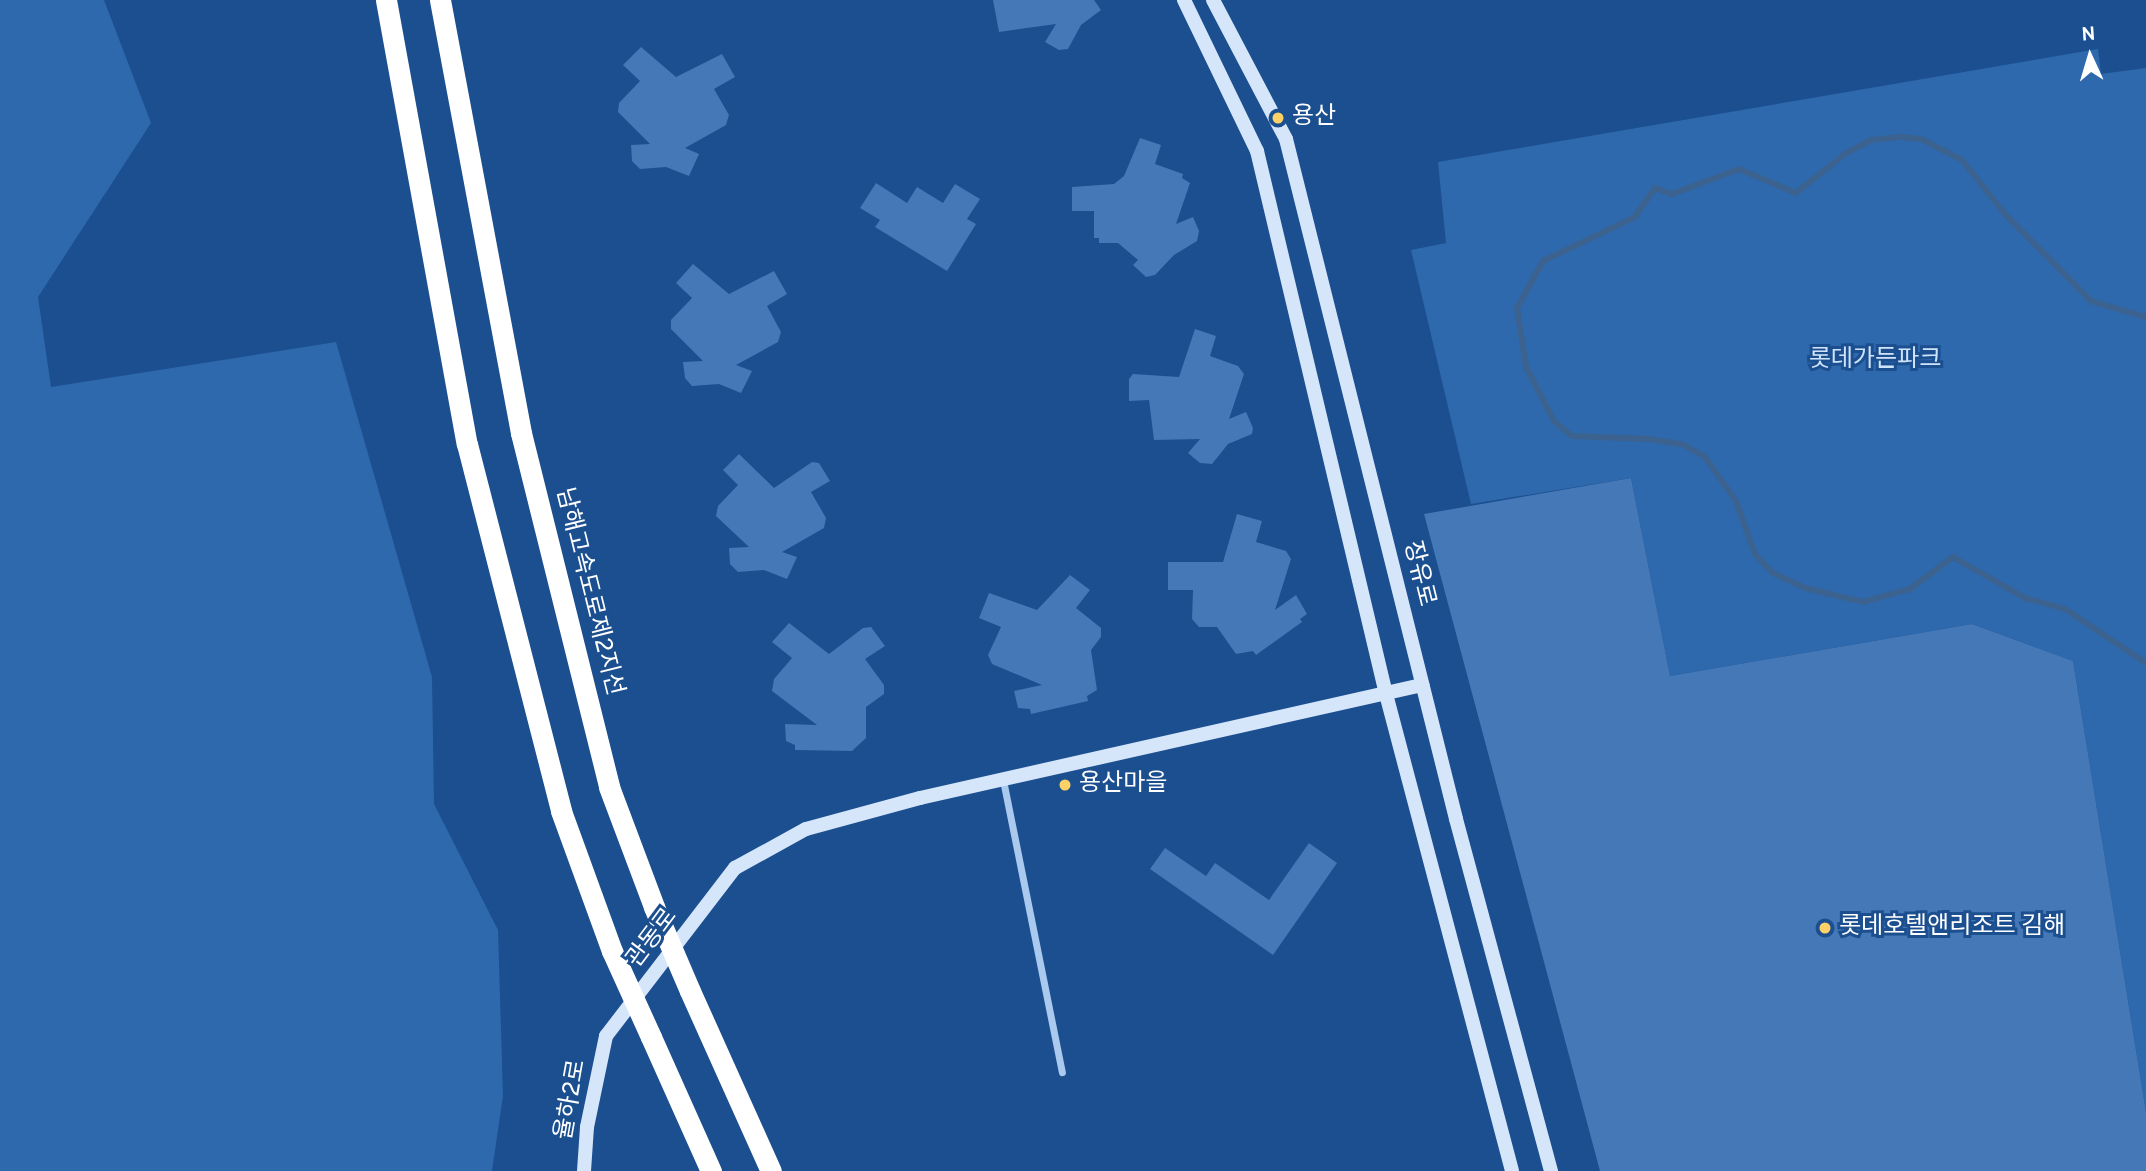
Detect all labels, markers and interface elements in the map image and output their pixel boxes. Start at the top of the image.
north arrow [2055,21,2125,91]
text: N [2081,23,2096,47]
place label: 용산 [1292,104,1336,132]
marker: 용산 [1270,110,1286,126]
park label: 롯데가든파크 [1809,347,1941,375]
street label: 남해고속도로제2지선 [548,485,628,699]
street label: 장유로 [1396,538,1440,610]
place label: 용산마을 [1079,771,1167,799]
marker: 용산마을 [1057,777,1073,793]
street label: 관동로 [622,904,684,974]
place label: 롯데호텔앤리조트 김해 [1839,914,2065,942]
marker: 롯데호텔앤리조트 김해 [1817,920,1833,936]
street label: 율하2로 [551,1058,593,1142]

